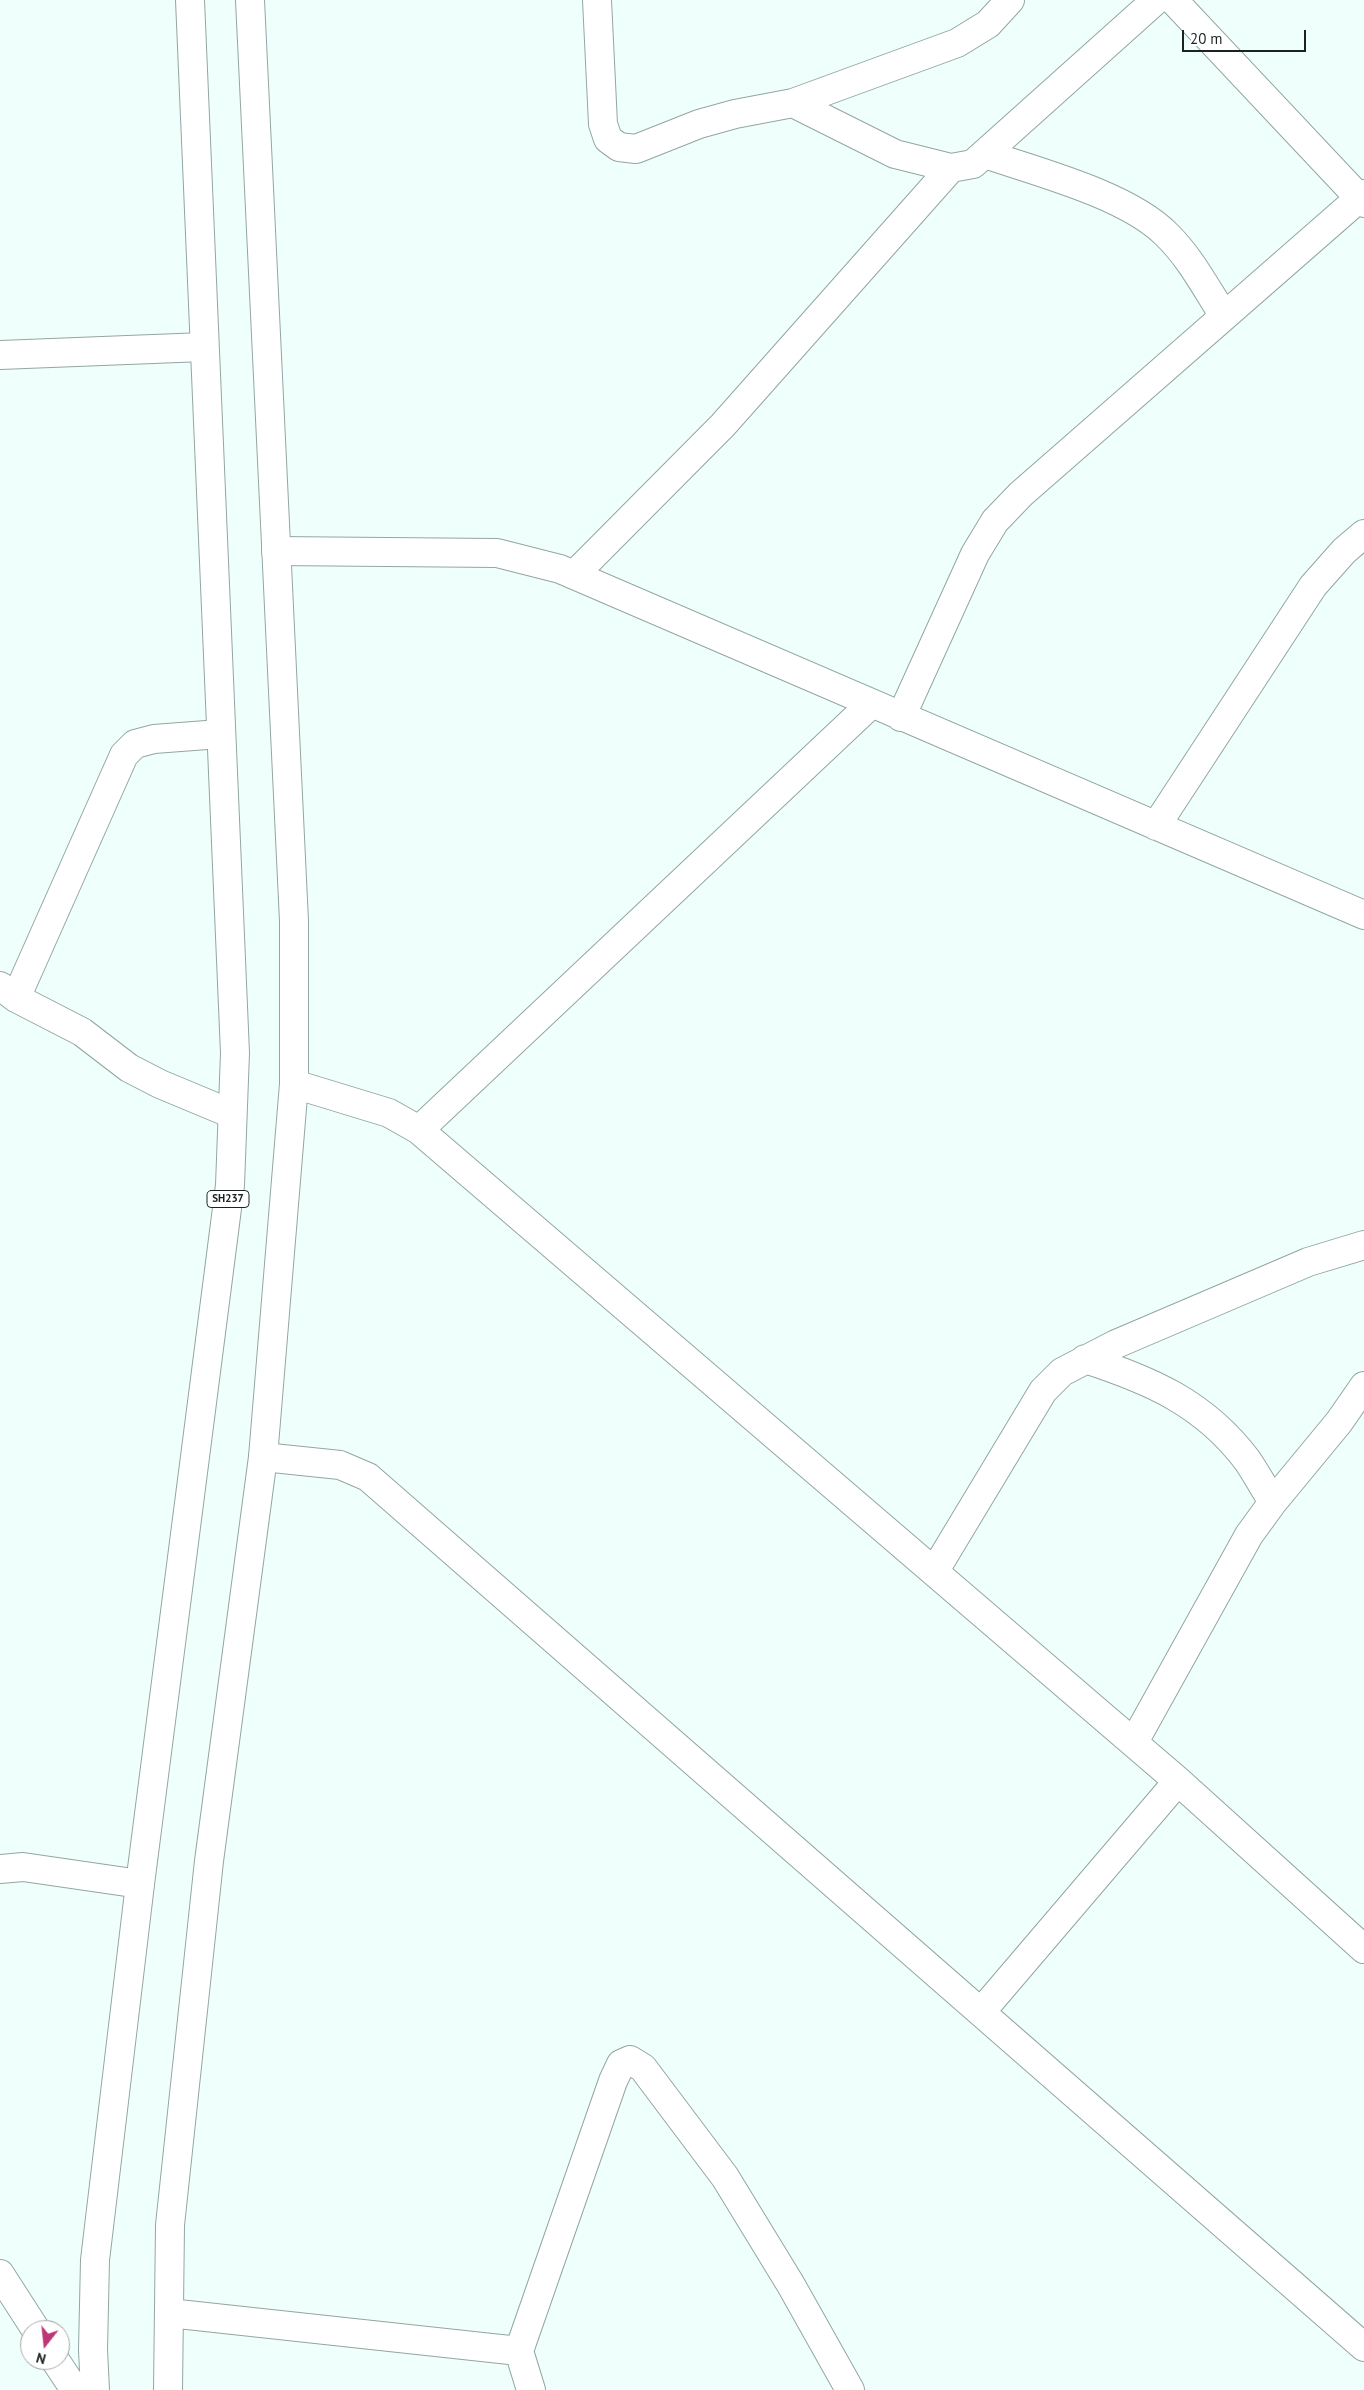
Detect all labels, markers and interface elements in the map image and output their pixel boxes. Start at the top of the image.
scale bar [1184,20,1308,52]
text: 20 m [1190,29,1223,48]
road number: SH237 [207,1190,249,1208]
north arrow [20,2320,70,2370]
text: N [34,2349,48,2368]

